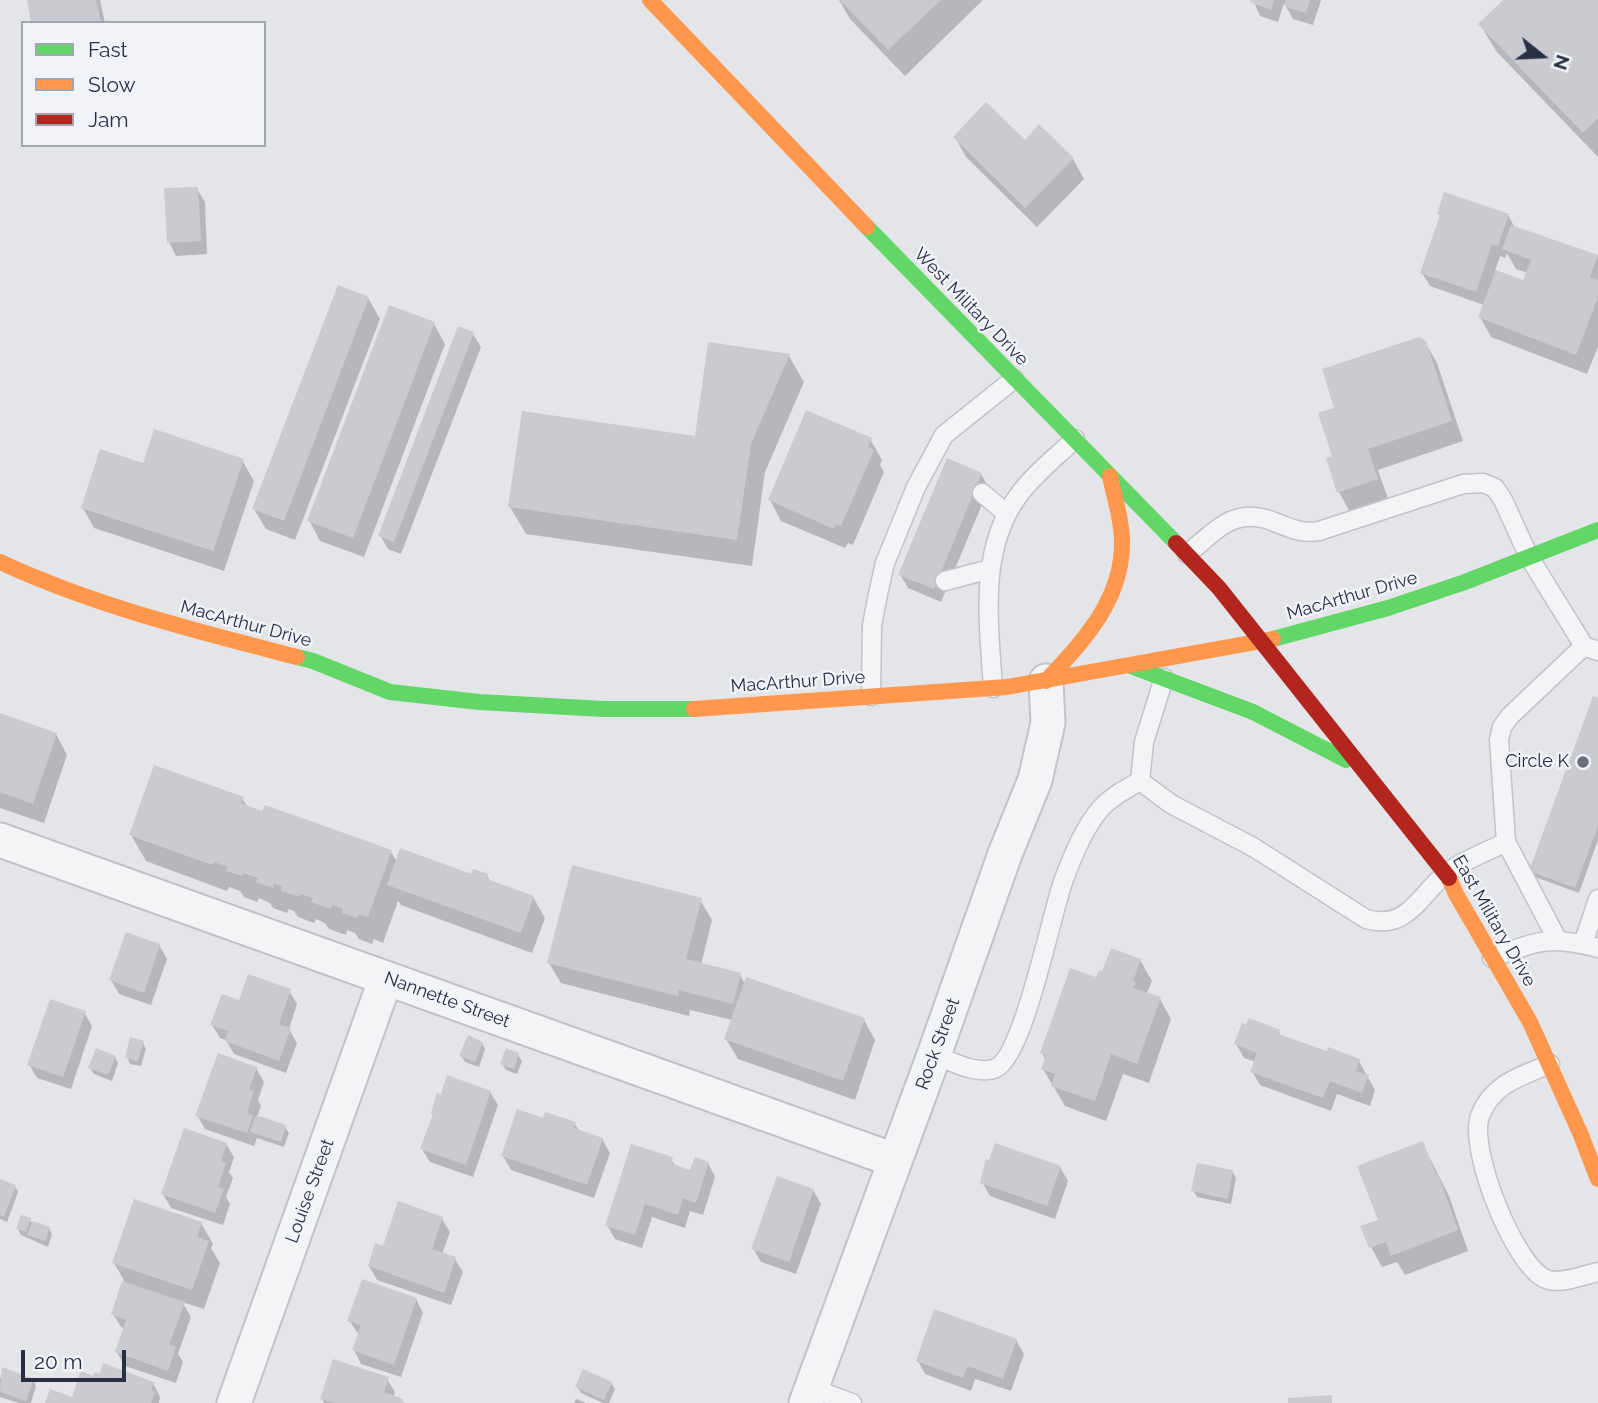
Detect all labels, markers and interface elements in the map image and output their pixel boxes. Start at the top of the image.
legend [21,21,266,147]
north arrow [1507,21,1577,91]
text: Fast [88,37,128,62]
text: N [1549,52,1575,73]
text: Slow [88,72,136,97]
text: Jam [88,107,129,132]
street label: West Military Drive [909,244,1033,370]
street label: MacArthur Drive [1284,567,1420,625]
street label: MacArthur Drive [178,596,314,652]
street label: MacArthur Drive [730,667,866,697]
place label: Circle K [1505,751,1569,773]
marker: Circle K [1575,754,1591,770]
street label: East Military Drive [1448,852,1540,990]
street label: Nannette Street [381,967,513,1033]
street label: Rock Street [911,995,965,1093]
street label: Louise Street [281,1136,339,1246]
scale bar [24,1336,130,1380]
text: 20 m [34,1349,82,1374]

